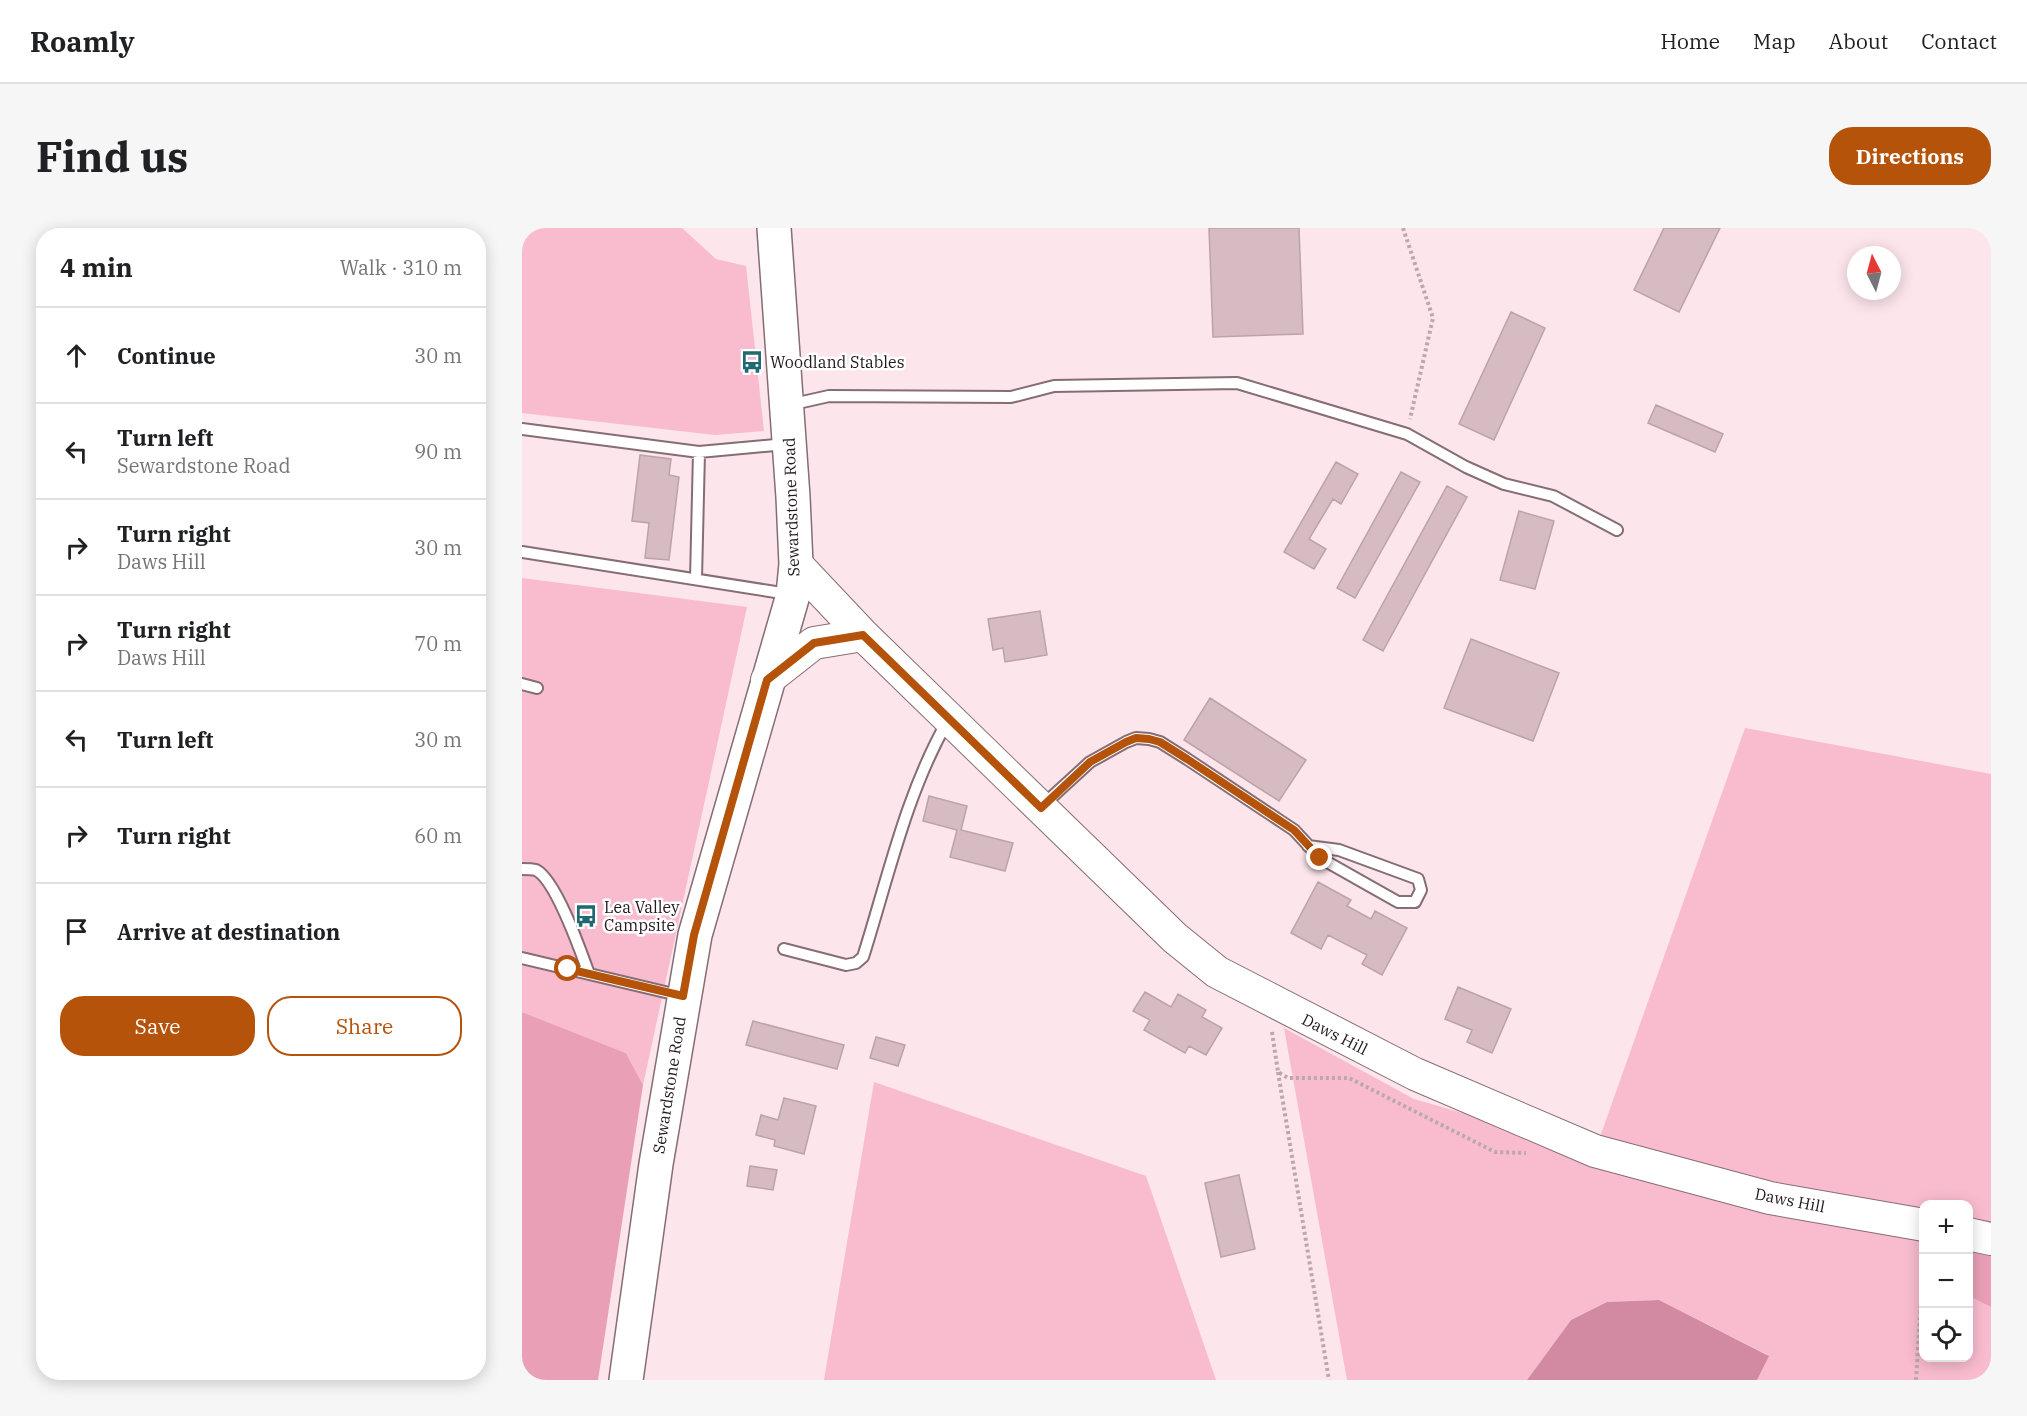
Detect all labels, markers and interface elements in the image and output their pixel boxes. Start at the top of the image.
text: Roamly [30,23,135,60]
text: Home [1660,27,1720,55]
text: Map [1753,27,1796,55]
text: About [1829,27,1888,55]
text: Contact [1921,27,1997,55]
button: Directions [1829,127,1991,185]
text: Find us [36,129,188,184]
north arrow [1847,246,1901,300]
text: 4 min [60,250,133,284]
text: Walk · 310 m [340,254,462,281]
icon: ahead [60,339,93,372]
text: Continue [117,341,216,370]
text: 30 m [414,342,462,369]
bus stop icon: Woodland Stables [739,349,765,375]
place label: Woodland Stables [770,352,904,372]
text: Turn left [117,423,213,452]
icon: left [60,435,93,468]
street label: Sewardstone Road [779,437,803,577]
text: 90 m [414,438,462,465]
text: Sewardstone Road [117,452,291,479]
text: Turn right [117,519,231,548]
icon: right [60,531,93,564]
text: 30 m [414,534,462,561]
text: Daws Hill [117,548,206,575]
text: Turn right [117,615,231,644]
icon: right [60,627,93,660]
text: 70 m [414,630,462,657]
text: Daws Hill [117,644,206,671]
icon: left [60,723,93,756]
text: Turn left [117,725,213,754]
text: 30 m [414,726,462,753]
icon: right [60,819,93,852]
text: Turn right [117,821,231,850]
text: 60 m [414,822,462,849]
route end [1306,844,1332,870]
place label: Lea Valley Campsite [604,897,680,935]
bus stop icon: Lea Valley Campsite [573,903,599,929]
icon: arrive [60,915,93,948]
text: Arrive at destination [117,917,340,946]
route start [554,955,580,981]
button: Save [60,996,255,1056]
button: Share [267,996,462,1056]
street label: Daws Hill [1299,1009,1371,1059]
street label: Sewardstone Road [648,1015,690,1155]
street label: Daws Hill [1753,1183,1827,1217]
map controls [1919,1200,1973,1362]
button: + [1919,1200,1973,1254]
button: − [1919,1254,1973,1308]
button: locate [1919,1308,1973,1362]

